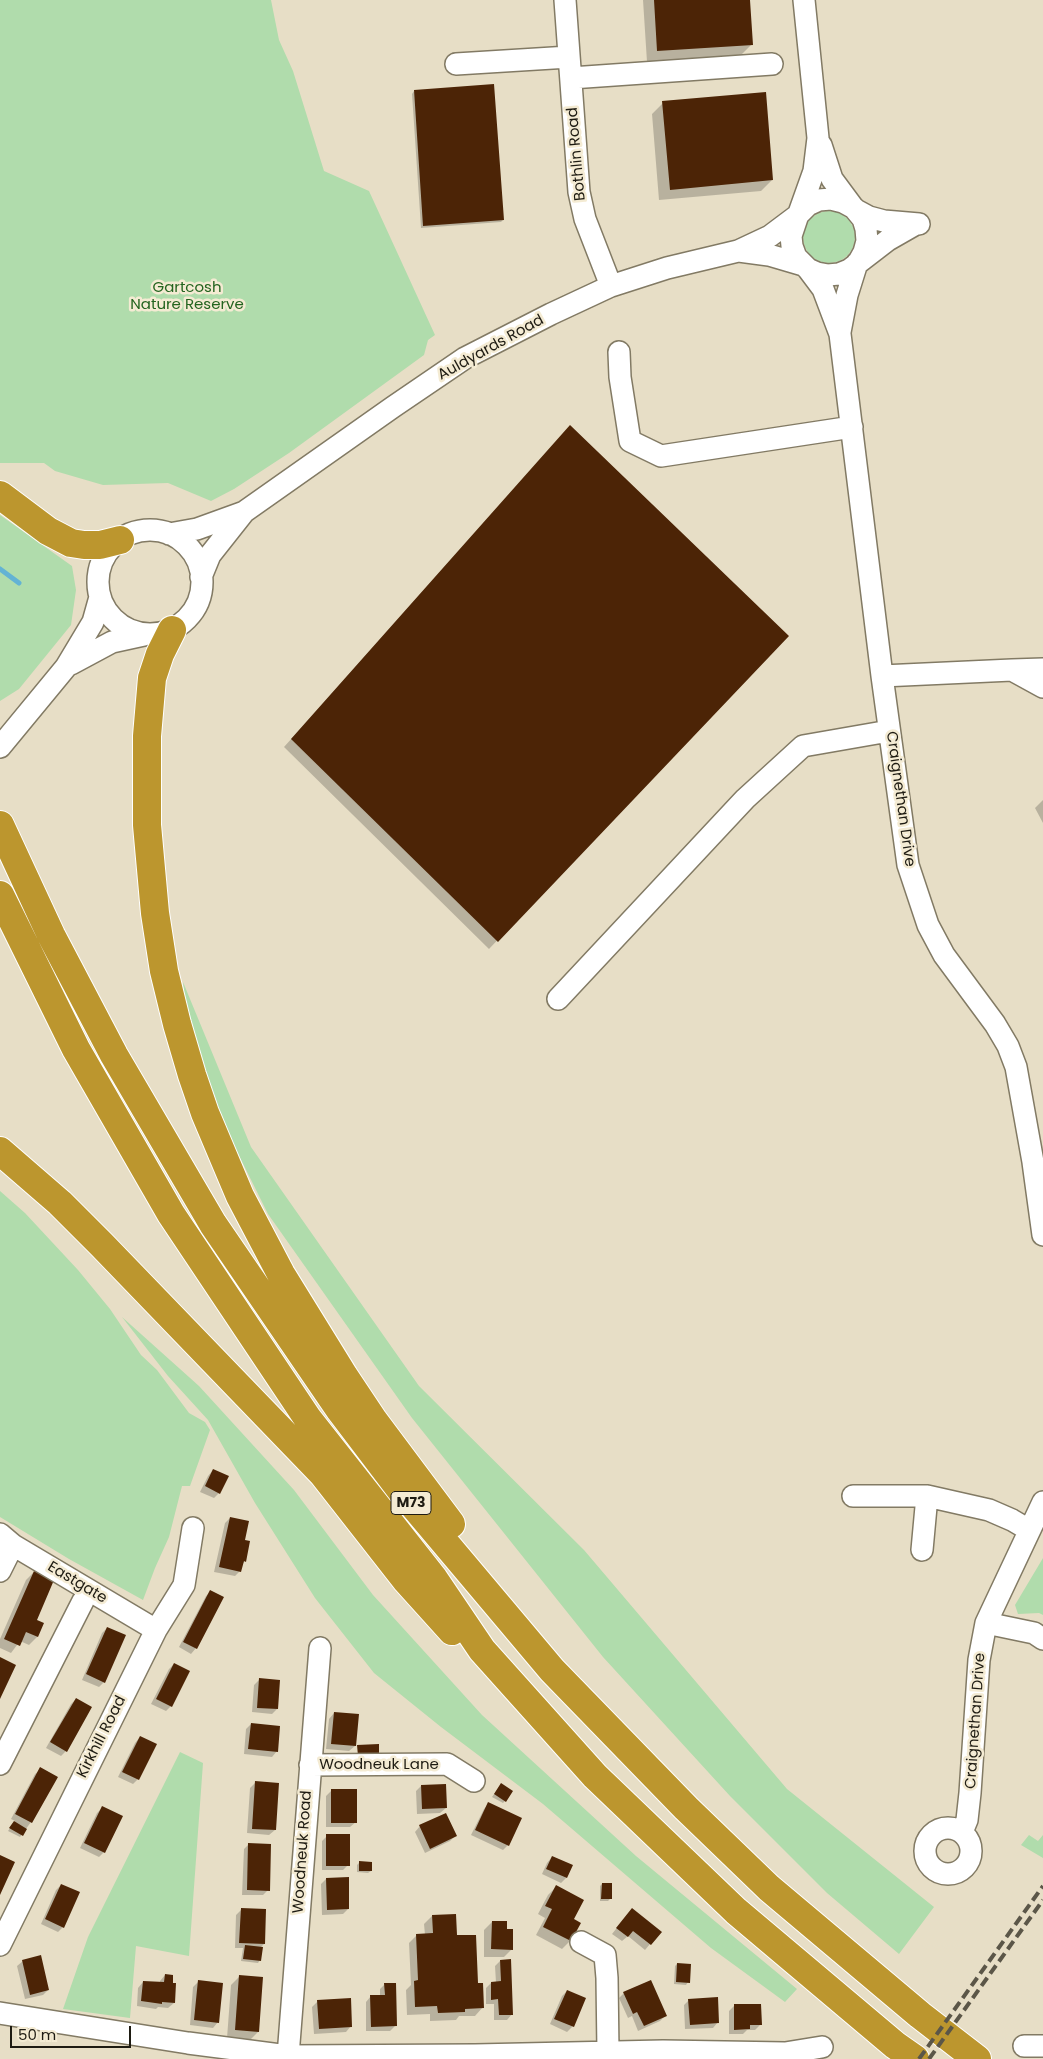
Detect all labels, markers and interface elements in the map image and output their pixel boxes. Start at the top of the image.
street label: Bothlin Road [564,106,590,202]
park label: Gartcosh Nature Reserve [130,279,244,314]
street label: Auldyards Road [435,311,547,385]
street label: Craignethan Drive [882,730,918,868]
road number: M73 [391,1492,431,1515]
street label: Eastgate [44,1558,110,1608]
street label: Craignethan Drive [962,1652,990,1790]
street label: Kirkhill Road [74,1693,130,1781]
street label: Woodneuk Lane [319,1756,439,1774]
street label: Woodneuk Road [290,1790,316,1914]
scale bar [12,2016,134,2048]
text: 50 m [18,2024,56,2045]

